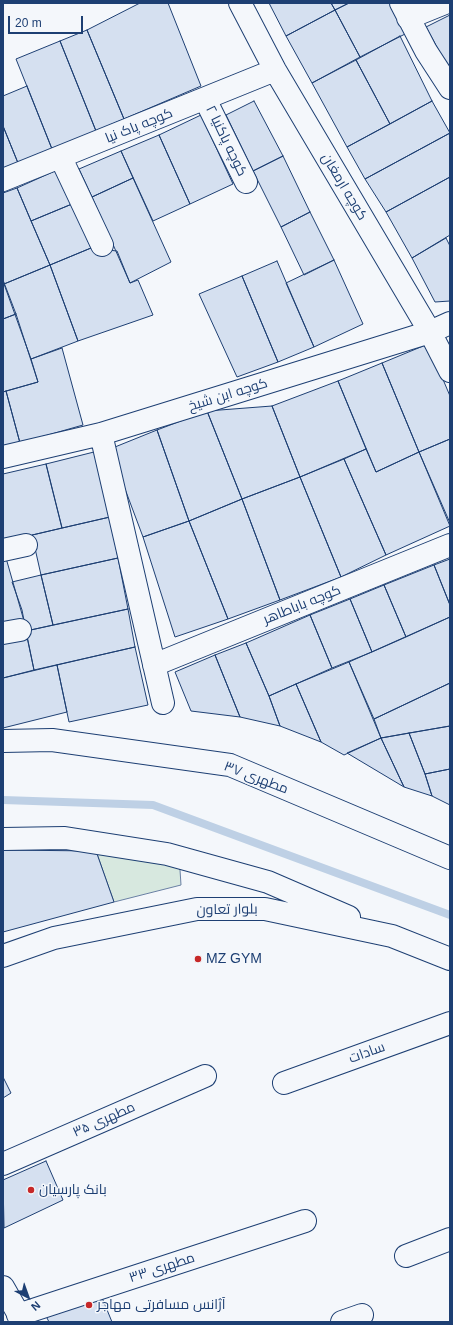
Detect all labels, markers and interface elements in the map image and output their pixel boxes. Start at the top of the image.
scale bar [10,8,85,34]
text: 20 m [15,16,42,30]
street label: کوچه پاکنیا ۲ [202,103,250,179]
street label: کوچه پاک نیا [103,105,175,147]
street label: کوچه ارمغان [317,150,371,224]
street label: کوچه ابن شیخ [186,375,270,415]
street label: کوچه باباطاهر [261,582,343,628]
street label: مطهری ۳۷ [221,758,291,798]
street label: بلوار تعاون [196,901,258,919]
place label: MZ GYM [206,951,262,967]
marker: MZ GYM [193,954,203,964]
street label: سادات [347,1039,387,1067]
street label: مطهری ۳۵ [70,1099,138,1141]
place label: بانک پارسیان [39,1182,107,1198]
marker: بانک پارسیان [26,1185,36,1195]
street label: مطهری ۳۳ [127,1249,197,1287]
north arrow [8,1277,48,1317]
place label: آژانس مسافرتی مهاجر [97,1297,225,1313]
text: N [29,1299,43,1313]
marker: آژانس مسافرتی مهاجر [84,1300,94,1310]

